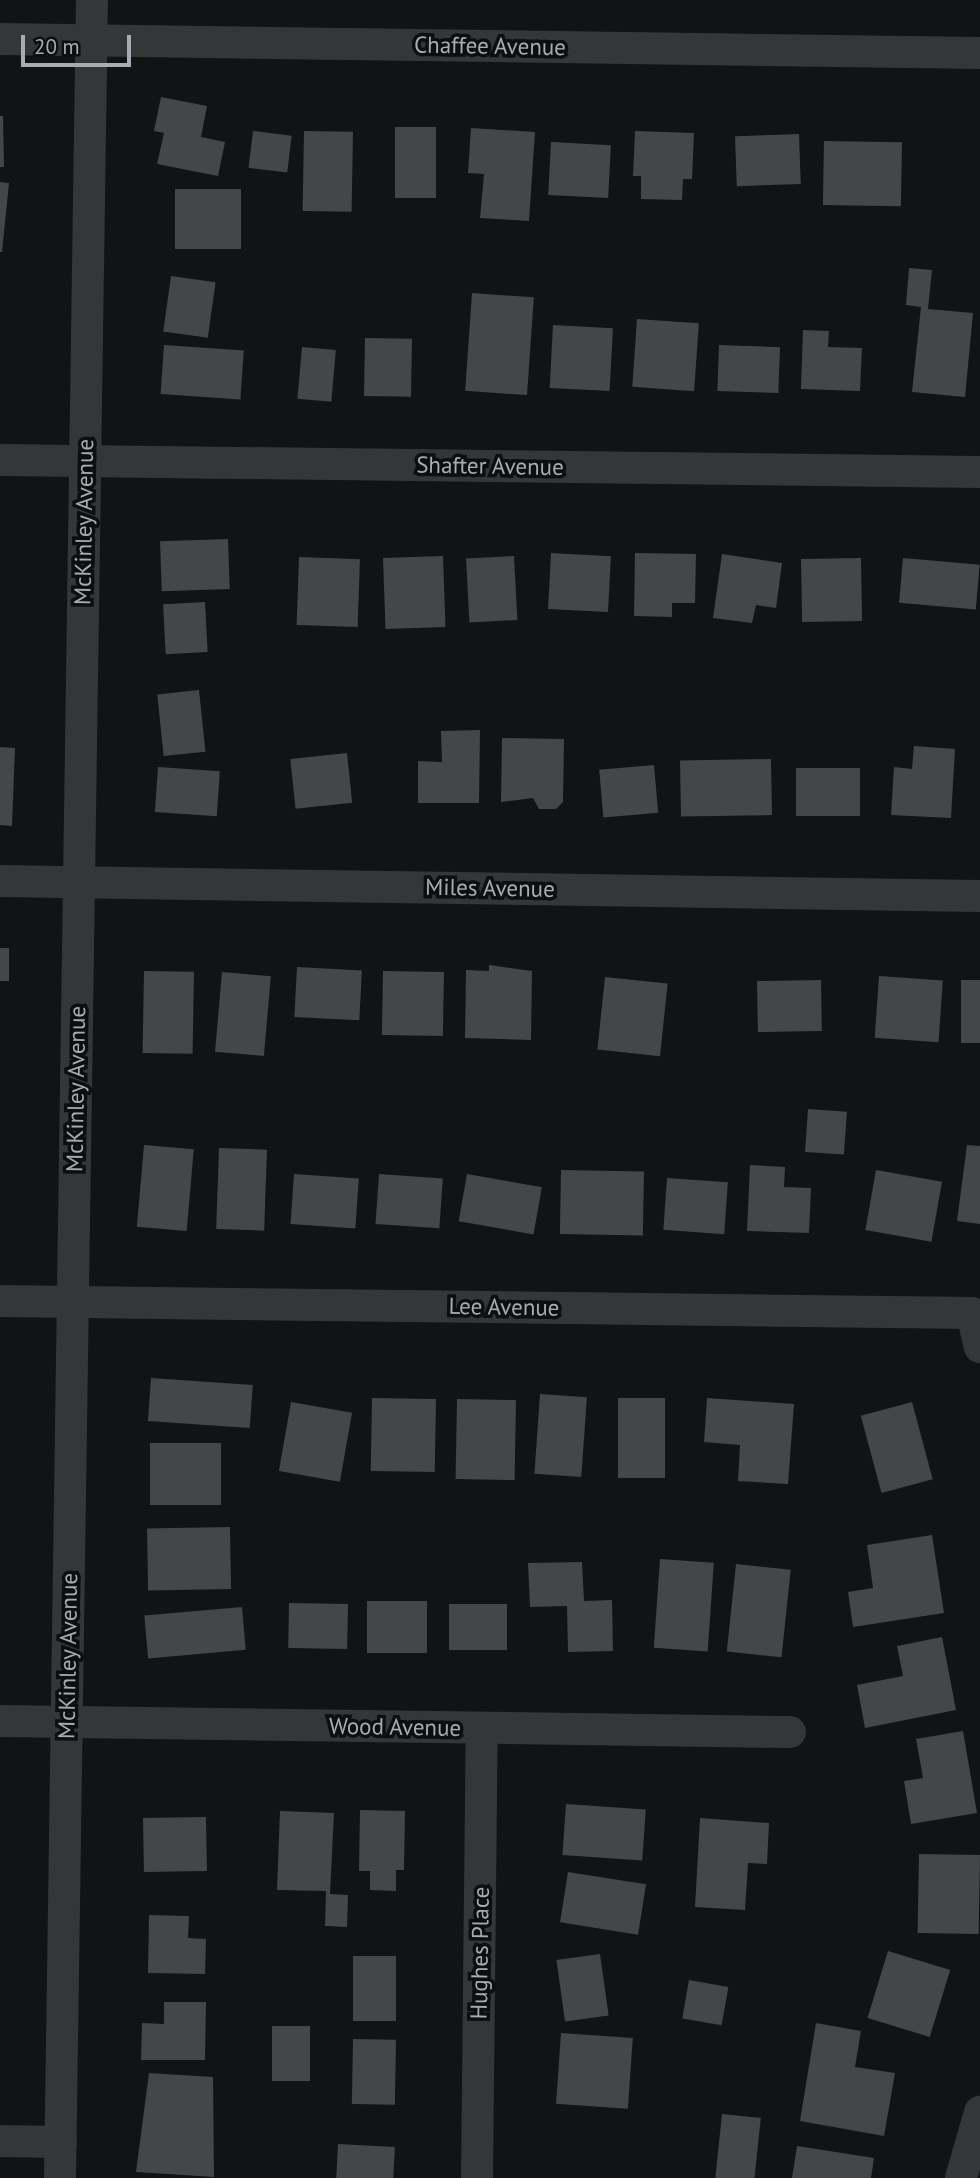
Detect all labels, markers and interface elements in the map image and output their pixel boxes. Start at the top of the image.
scale bar [24,21,135,65]
street label: Chaffee Avenue [413,31,567,61]
text: 20 m [34,33,80,60]
street label: McKinley Avenue [69,438,99,606]
street label: Shafter Avenue [416,451,564,481]
street label: Miles Avenue [425,873,555,903]
street label: McKinley Avenue [61,1005,91,1173]
street label: Lee Avenue [448,1292,560,1322]
street label: McKinley Avenue [53,1572,83,1740]
street label: Wood Avenue [328,1712,462,1742]
street label: Hughes Place [465,1886,495,2020]

